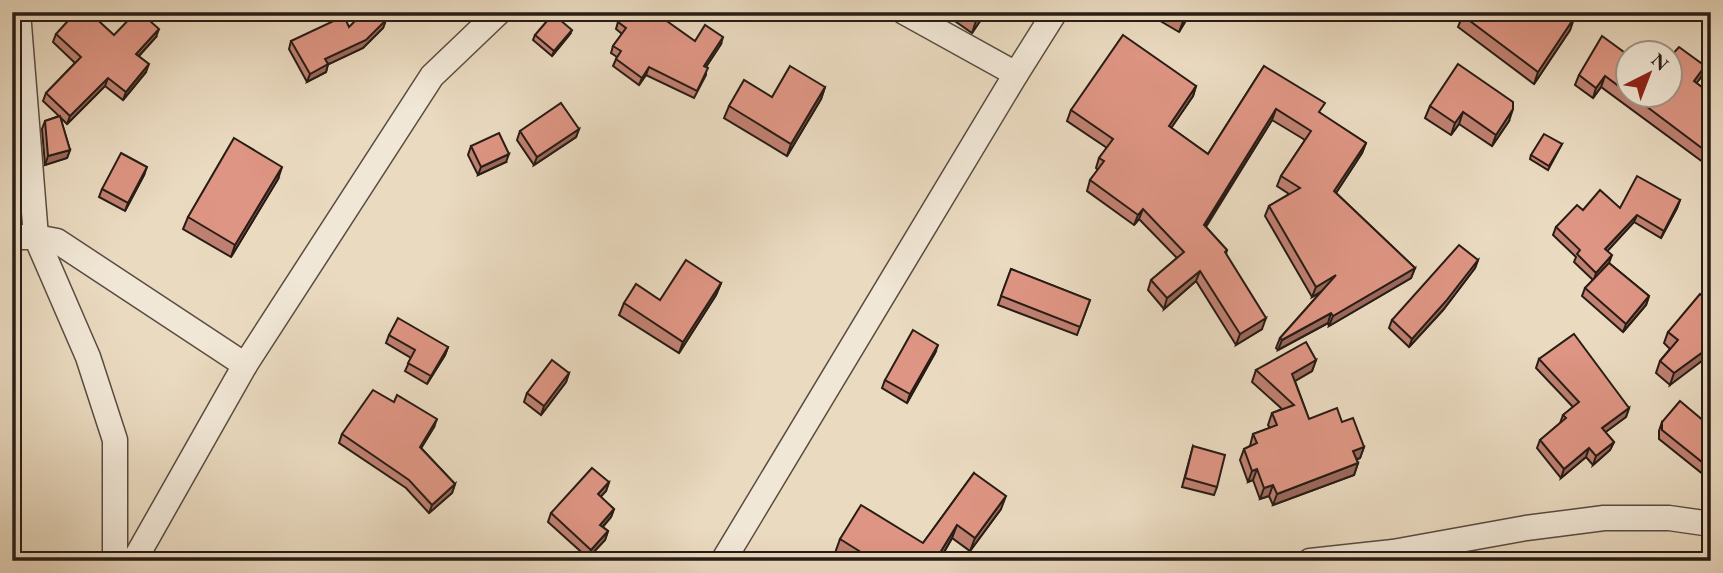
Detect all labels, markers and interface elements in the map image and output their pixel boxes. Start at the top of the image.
north arrow [1614,38,1684,108]
text: N [1646,47,1675,77]

